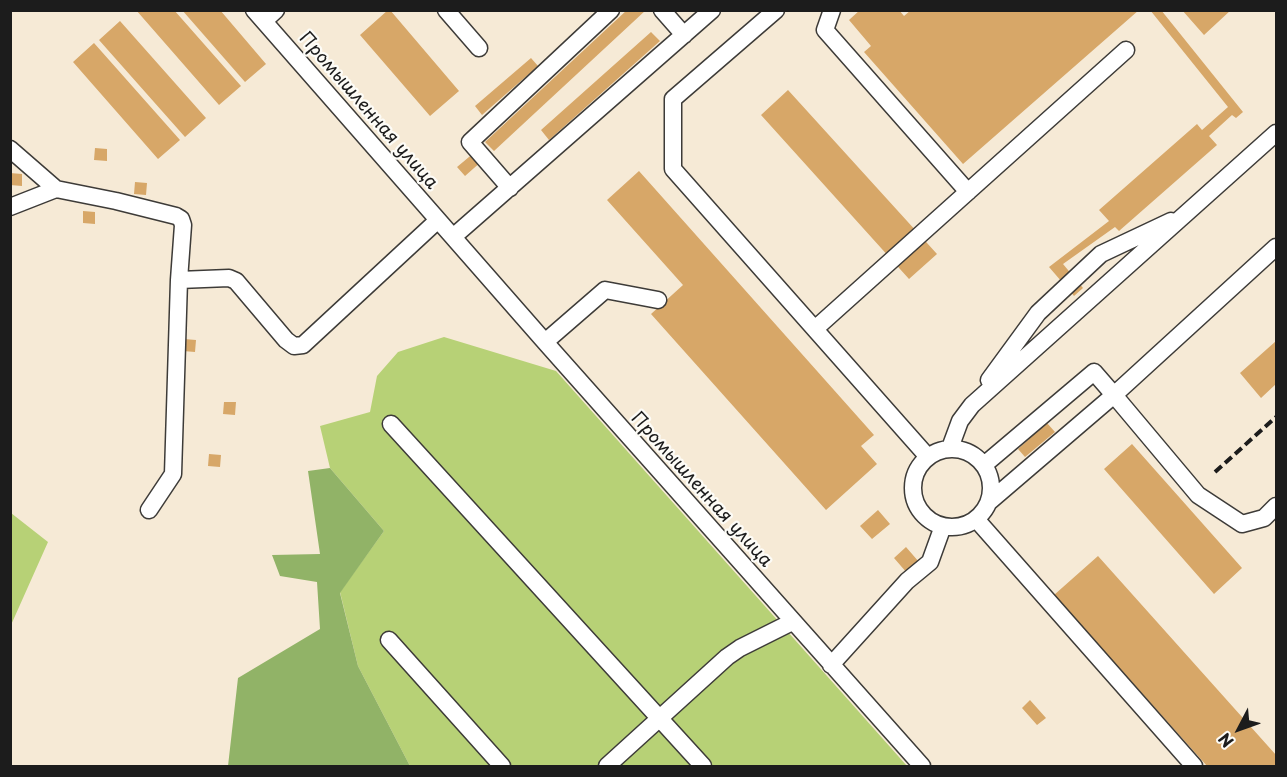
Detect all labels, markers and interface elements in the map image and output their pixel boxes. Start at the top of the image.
street label: Промышленная улица [294,28,442,194]
street label: Промышленная улица [626,408,776,572]
north arrow [1209,699,1269,759]
text: N [1212,728,1239,753]

